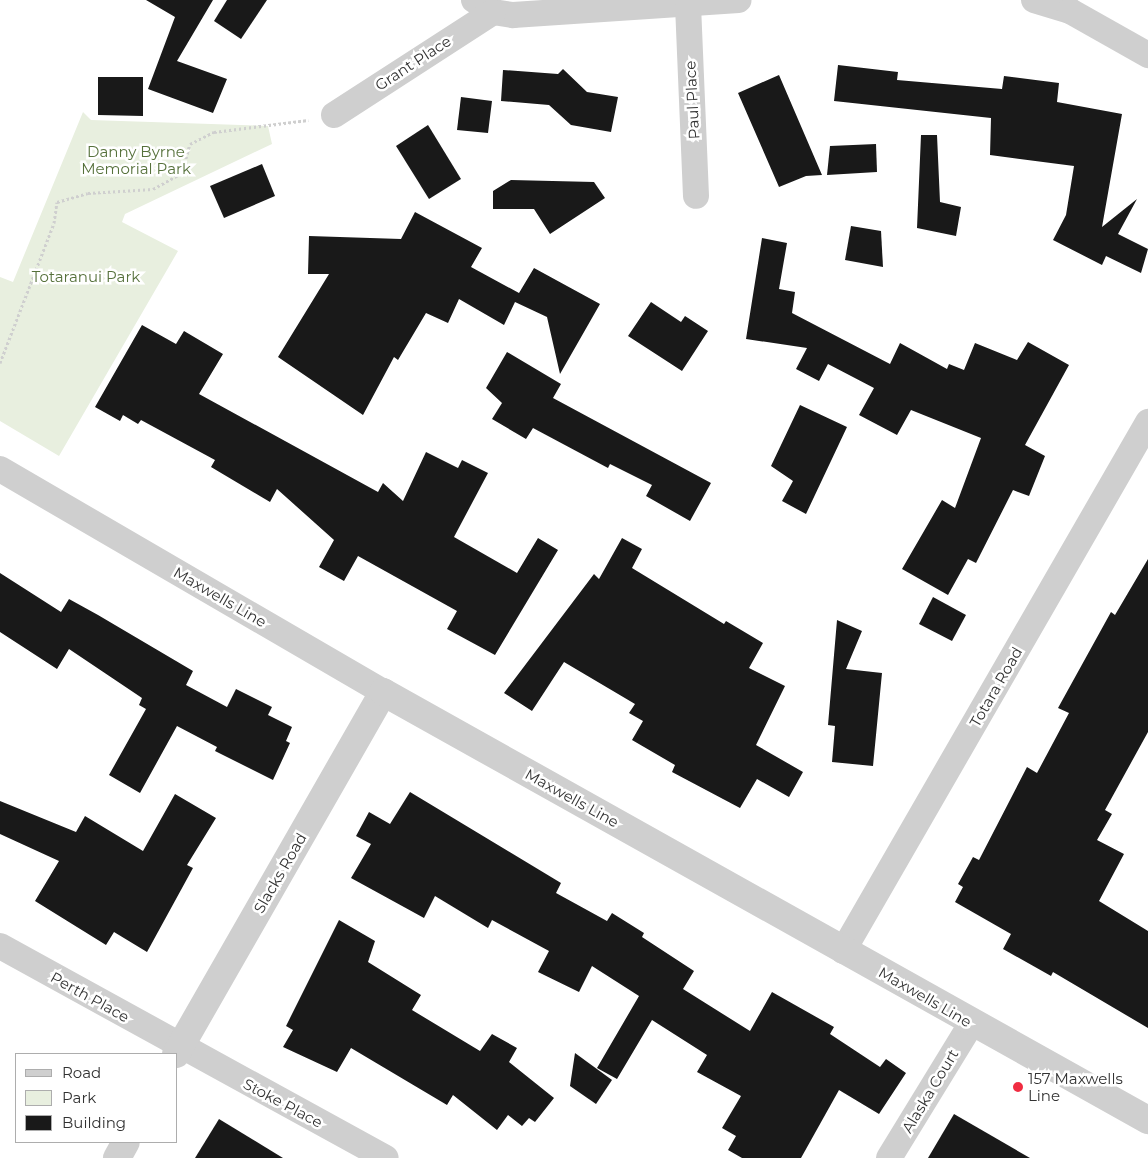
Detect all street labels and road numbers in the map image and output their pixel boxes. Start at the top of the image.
street label: Grant Place [372,32,454,94]
street label: Paul Place [681,60,703,140]
street label: Maxwells Line [170,563,270,631]
street label: Totara Road [966,644,1026,730]
street label: Maxwells Line [522,765,622,831]
street label: Slacks Road [250,830,310,916]
street label: Maxwells Line [875,963,975,1031]
street label: Perth Place [48,968,132,1026]
street label: Alaska Court [898,1046,962,1136]
street label: Stoke Place [240,1075,326,1131]

